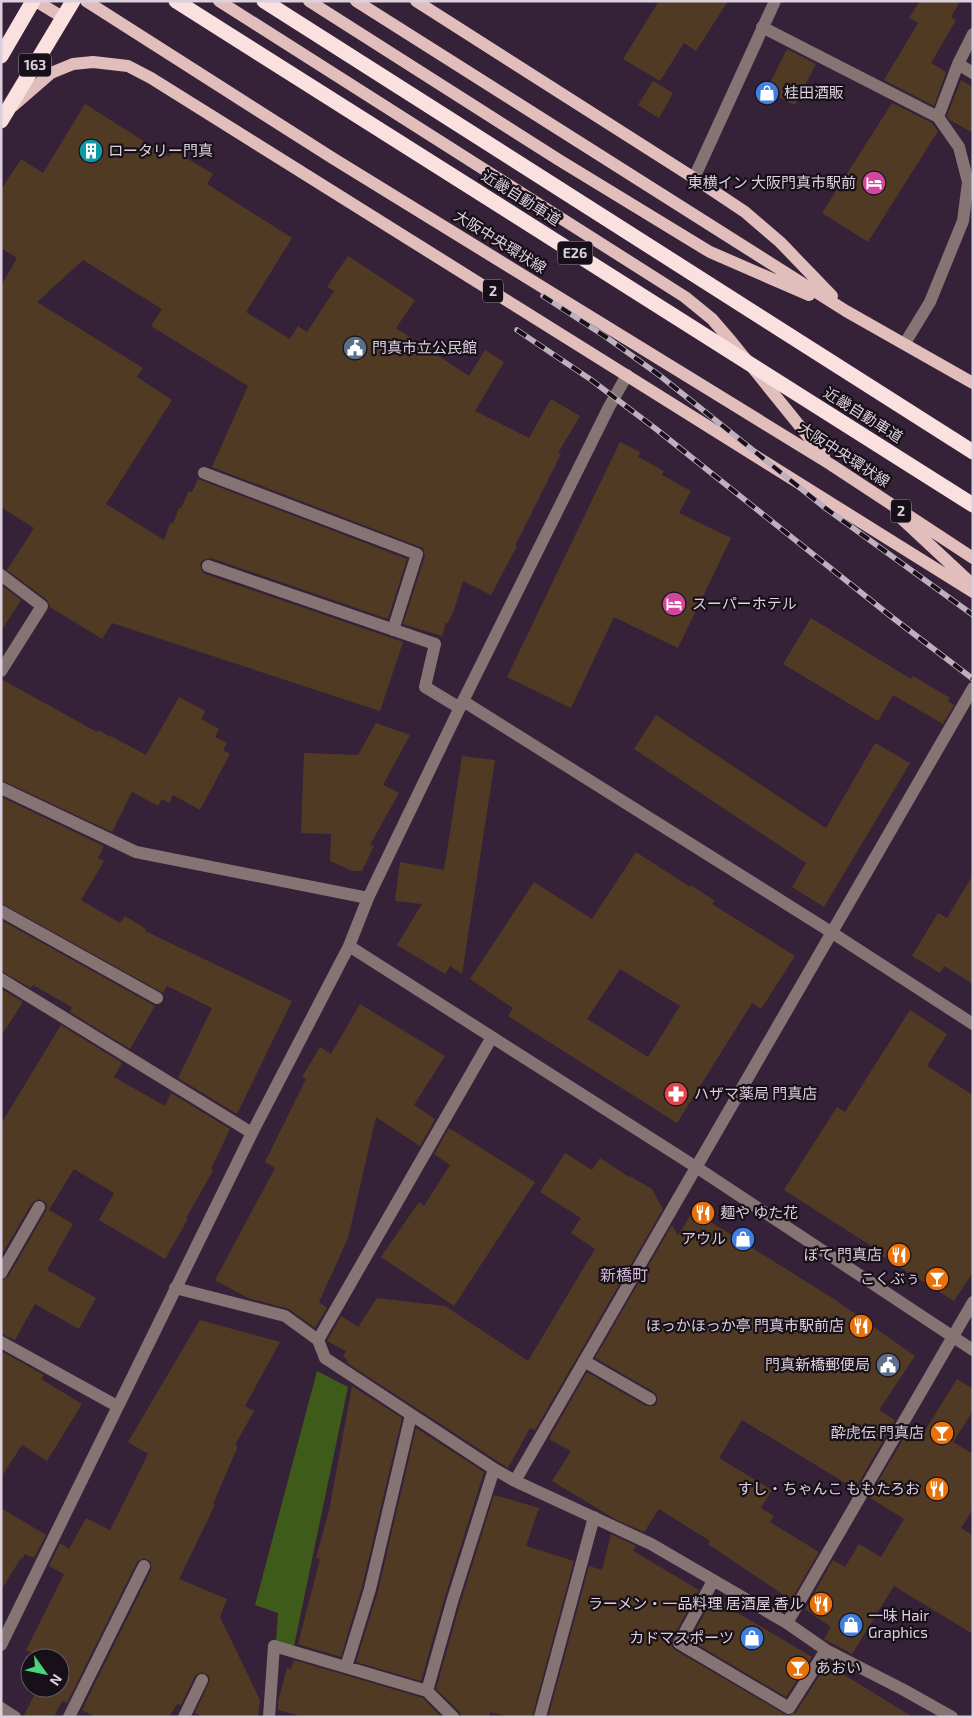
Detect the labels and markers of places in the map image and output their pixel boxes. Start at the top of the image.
shop icon: 桂田酒販 [754,80,780,106]
place label: 桂田酒販 [784,83,844,101]
building icon: ロータリー門真 [78,138,104,164]
place label: ロータリー門真 [108,141,213,159]
hotel icon: 東横イン 大阪門真市駅前 [861,170,887,196]
place label: 東横イン 大阪門真市駅前 [688,173,856,191]
public building icon: 門真市立公民館 [342,335,368,361]
place label: 門真市立公民館 [372,338,477,356]
hotel icon: スーパーホテル [661,591,687,617]
place label: スーパーホテル [692,594,797,612]
pharmacy icon: ハザマ薬局 門真店 [663,1081,689,1107]
place label: ハザマ薬局 門真店 [694,1084,817,1102]
restaurant icon: 麺や ゆた花 [690,1200,716,1226]
place label: 麺や ゆた花 [720,1203,798,1221]
shop icon: アウル [730,1226,756,1252]
place label: アウル [681,1229,726,1247]
restaurant icon: ぼて 門真店 [886,1242,912,1268]
place label: ぼて 門真店 [804,1245,882,1263]
bar icon: こくぶぅ [924,1266,950,1292]
place label: こくぶぅ [860,1269,920,1287]
restaurant icon: ほっかほっか亭 門真市駅前店 [848,1313,874,1339]
place label: ほっかほっか亭 門真市駅前店 [646,1316,844,1334]
public building icon: 門真新橋郵便局 [875,1352,901,1378]
place label: 門真新橋郵便局 [765,1355,870,1373]
bar icon: 酔虎伝 門真店 [929,1420,955,1446]
place label: 酔虎伝 門真店 [831,1423,924,1441]
restaurant icon: すし・ちゃんこ ももたろお [924,1476,950,1502]
place label: すし・ちゃんこ ももたろお [738,1479,920,1497]
restaurant icon: ラーメン・一品料理 居酒屋 香ル [808,1591,834,1617]
place label: ラーメン・一品料理 居酒屋 香ル [588,1594,804,1612]
place label: 一味 Hair Graphics [868,1606,929,1641]
shop icon: 一味 Hair Graphics [838,1612,864,1638]
shop icon: カドマスポーツ [739,1625,765,1651]
place label: カドマスポーツ [629,1628,734,1646]
bar icon: あおい [785,1655,811,1681]
place label: あおい [816,1658,861,1676]

